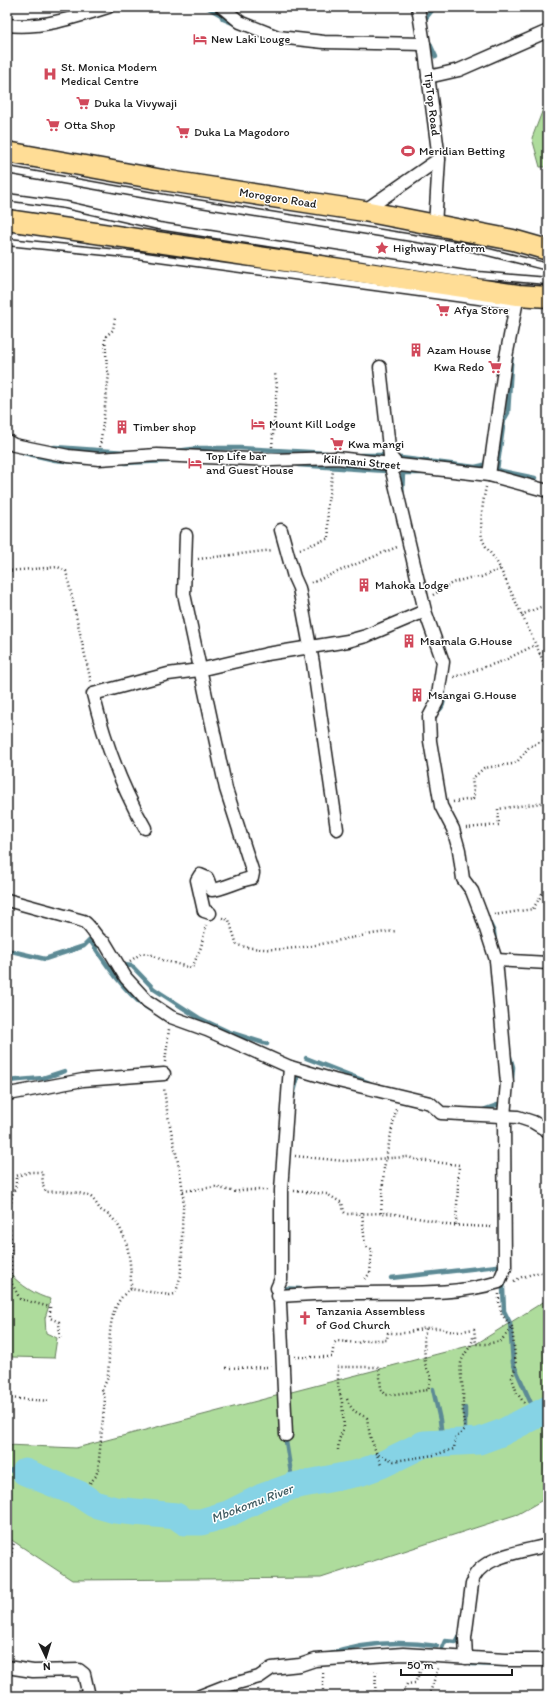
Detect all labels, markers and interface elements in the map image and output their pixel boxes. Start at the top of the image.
hotel icon: New Laki Louge [192,31,208,47]
place label: New Laki Louge [211,32,290,46]
place label: St. Monica Modern Medical Centre [61,60,157,88]
hospital icon: St. Monica Modern Medical Centre [42,66,58,82]
street label: TipTop Road [421,71,443,137]
supermarket icon: Duka la Vivywaji [75,95,91,111]
place label: Duka la Vivywaji [94,96,177,110]
supermarket icon: Otta Shop [45,117,61,133]
place label: Otta Shop [64,118,115,132]
supermarket icon: Duka La Magodoro [175,124,191,140]
place label: Duka La Magodoro [194,125,290,139]
sports icon: Meridian Betting [400,143,416,159]
place label: Meridian Betting [419,144,506,158]
street label: Morogoro Road [238,185,318,211]
place icon: Highway Platform [374,240,390,256]
place label: Highway Platform [393,241,485,255]
supermarket icon: Afya Store [435,302,451,318]
place label: Afya Store [454,303,509,317]
building icon: Azam House [408,342,424,358]
place label: Azam House [427,343,491,357]
supermarket icon: Kwa Redo [487,359,503,375]
place label: Kwa Redo [434,360,484,374]
hotel icon: Mount Kill Lodge [250,416,266,432]
place label: Mount Kill Lodge [269,417,356,431]
building icon: Timber shop [114,419,130,435]
place label: Timber shop [133,420,196,434]
supermarket icon: Kwa mangi [329,436,345,452]
place label: Kwa mangi [348,437,404,451]
place label: Top Life bar and Guest House [206,449,294,477]
street label: Kilimani Street [323,452,402,472]
hotel icon: Top Life bar and Guest House [187,455,203,471]
building icon: Mahoka Lodge [356,577,372,593]
place label: Mahoka Lodge [375,578,449,592]
building icon: Msamala G.House [401,633,417,649]
place label: Msamala G.House [420,634,512,648]
building icon: Msangai G.House [409,687,425,703]
place label: Msangai G.House [428,688,517,702]
place label: Tanzania Assembless of God Church [316,1304,425,1332]
church icon: Tanzania Assembless of God Church [297,1310,313,1326]
water label: Mbokomu River [209,1480,297,1525]
north arrow [26,1637,66,1677]
scale bar [401,1651,512,1677]
text: 50 m [407,1658,433,1672]
text: N [42,1660,51,1673]

